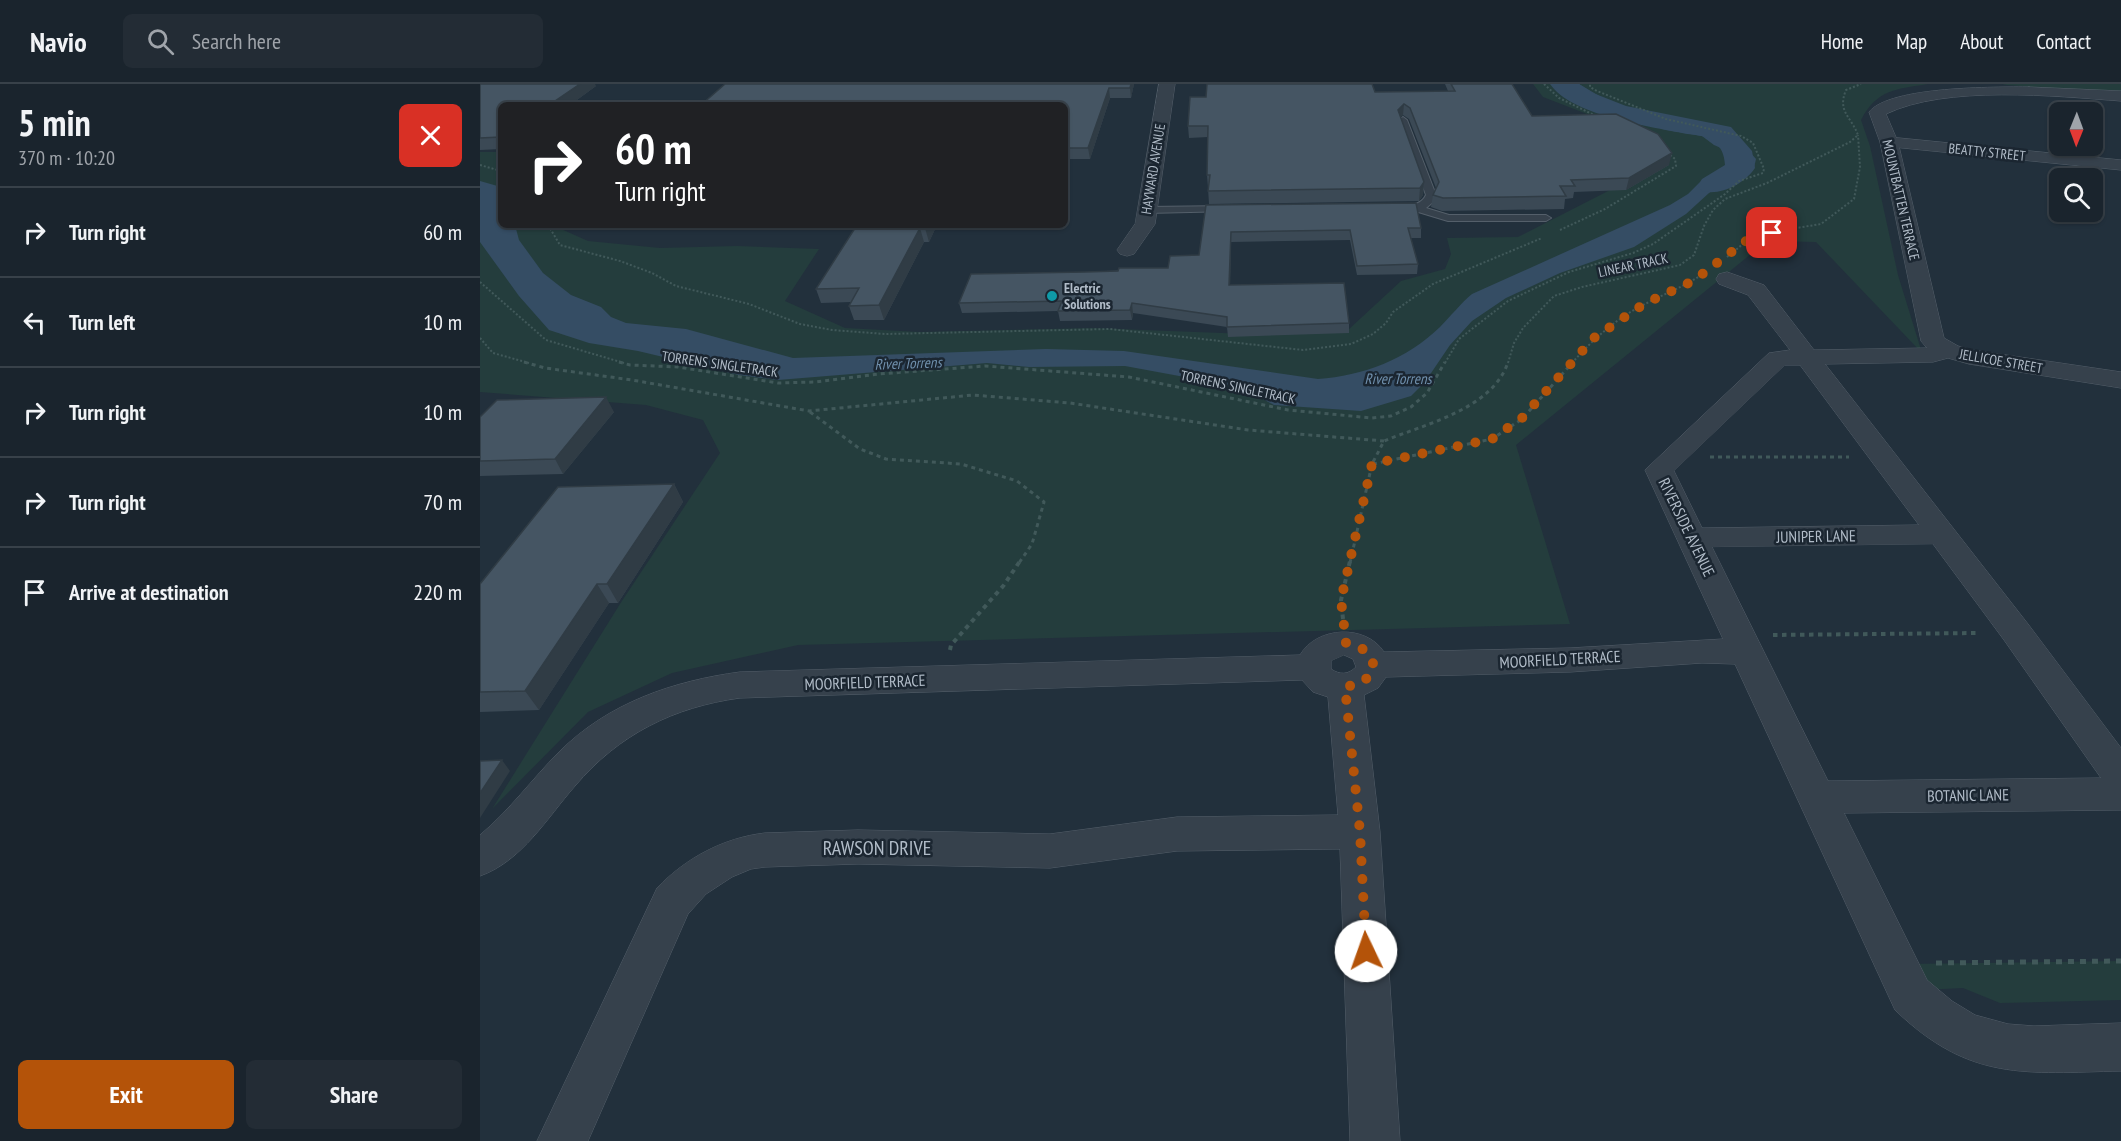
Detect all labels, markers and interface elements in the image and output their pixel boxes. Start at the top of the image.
search box [123,14,543,68]
text: Navio [30,23,87,60]
icon: search [144,25,177,58]
text: Search here [192,27,281,55]
text: Home [1821,28,1863,55]
text: Map [1896,28,1927,55]
text: About [1960,28,2003,55]
text: Contact [2036,28,2091,55]
text: 5 min [18,99,91,146]
north arrow [2049,102,2103,156]
map controls [2049,102,2103,222]
button: close [399,104,462,167]
text: 60 m [615,121,692,176]
street label: HAYWARD AVENUE [1137,122,1169,216]
icon: right [516,126,594,204]
street label: MOUNTBATTEN TERRACE [1878,138,1924,262]
street label: BEATTY STREET [1948,139,2027,165]
text: 370 m · 10:20 [18,145,115,171]
button: search [2049,168,2103,222]
text: Turn right [615,174,706,208]
pin [1746,207,1797,258]
icon: right [18,216,51,249]
icon: arrive [1755,216,1788,249]
text: Turn right [69,218,146,246]
text: 60 m [423,218,462,246]
street label: LINEAR TRACK [1596,249,1670,281]
place label: Electric Solutions [1064,279,1111,313]
marker: Electric Solutions [1045,289,1059,303]
icon: left [18,306,51,339]
text: Turn left [69,308,135,336]
text: 10 m [423,308,462,336]
street label: JELLICOE STREET [1957,345,2045,377]
street label: TORRENS SINGLETRACK [661,347,779,381]
water label: River Torrens [874,352,944,374]
street label: TORRENS SINGLETRACK [1179,366,1297,408]
water label: River Torrens [1364,369,1433,388]
icon: right [18,396,51,429]
text: Turn right [69,398,146,426]
text: 10 m [423,398,462,426]
street label: RIVERSIDE AVENUE [1655,474,1720,580]
icon: right [18,486,51,519]
text: Turn right [69,488,146,516]
text: 70 m [423,488,462,516]
street label: JUNIPER LANE [1775,525,1856,547]
icon: arrive [18,576,51,609]
text: Arrive at destination [69,578,229,606]
text: 220 m [413,578,462,606]
street label: MOORFIELD TERRACE [1499,646,1621,672]
street label: MOORFIELD TERRACE [804,670,926,694]
street label: BOTANIC LANE [1927,784,2009,806]
street label: RAWSON DRIVE [823,835,931,861]
position arrow [1334,919,1398,983]
button: Exit [18,1060,234,1129]
button: Share [246,1060,462,1129]

